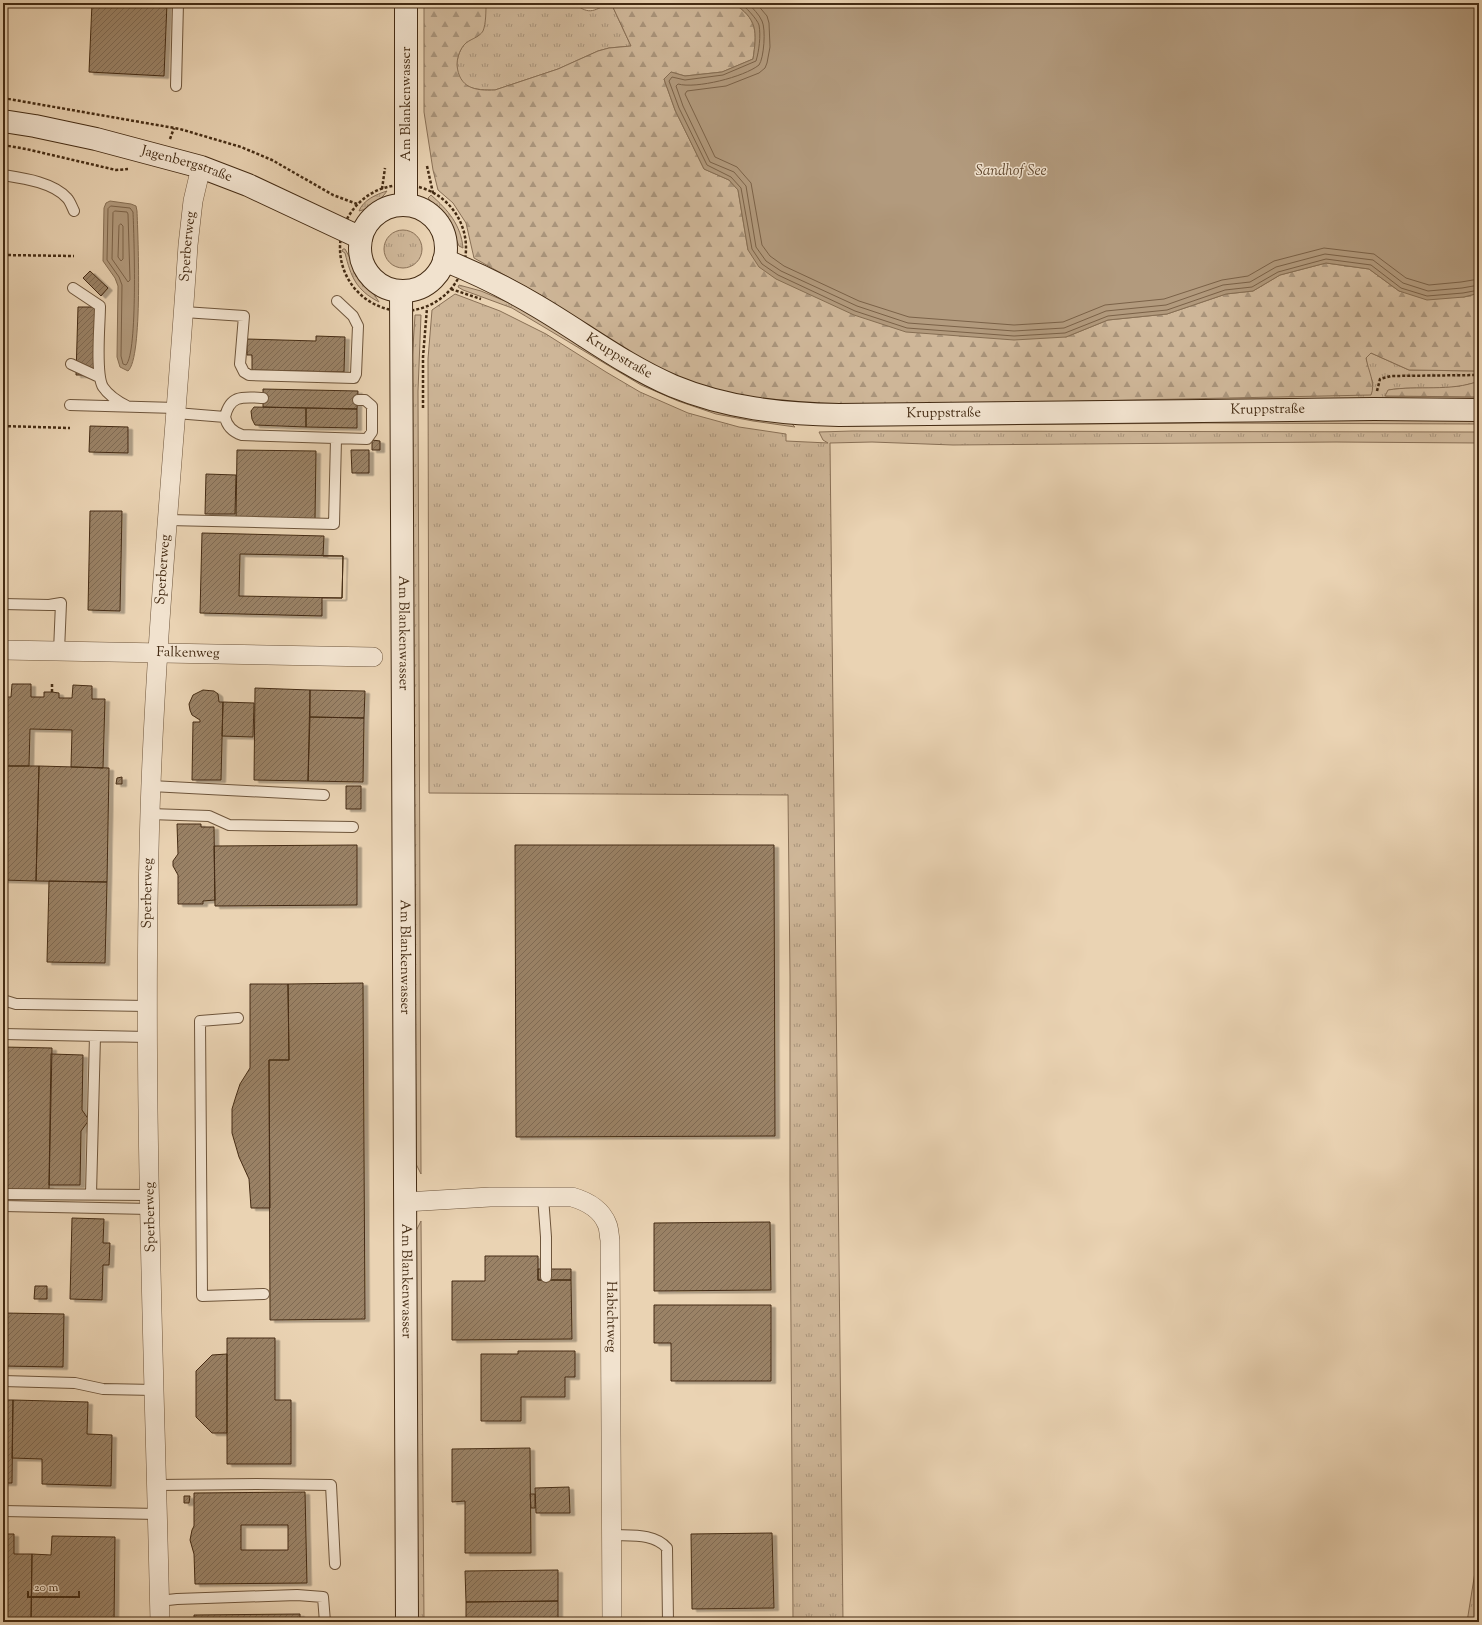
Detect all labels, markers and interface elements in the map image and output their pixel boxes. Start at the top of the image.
street label: Am Blankenwasser [397,46,417,161]
street label: Jagenbergstraße [138,141,235,188]
water label: Sandhof See [976,161,1046,182]
street label: Sperberweg [176,210,202,282]
street label: Kruppstraße [581,329,655,384]
street label: Kruppstraße [1230,400,1305,421]
street label: Kruppstraße [906,403,981,424]
street label: Sperberweg [151,533,176,606]
street label: Am Blankenwasser [392,576,413,691]
street label: Falkenweg [156,643,220,664]
street label: Sperberweg [138,857,159,929]
street label: Am Blankenwasser [394,900,414,1015]
street label: Sperberweg [140,1181,162,1252]
street label: Am Blankenwasser [395,1224,416,1339]
street label: Habichtweg [600,1281,621,1353]
scale bar [28,1573,79,1599]
text: 20 m [34,1579,59,1597]

